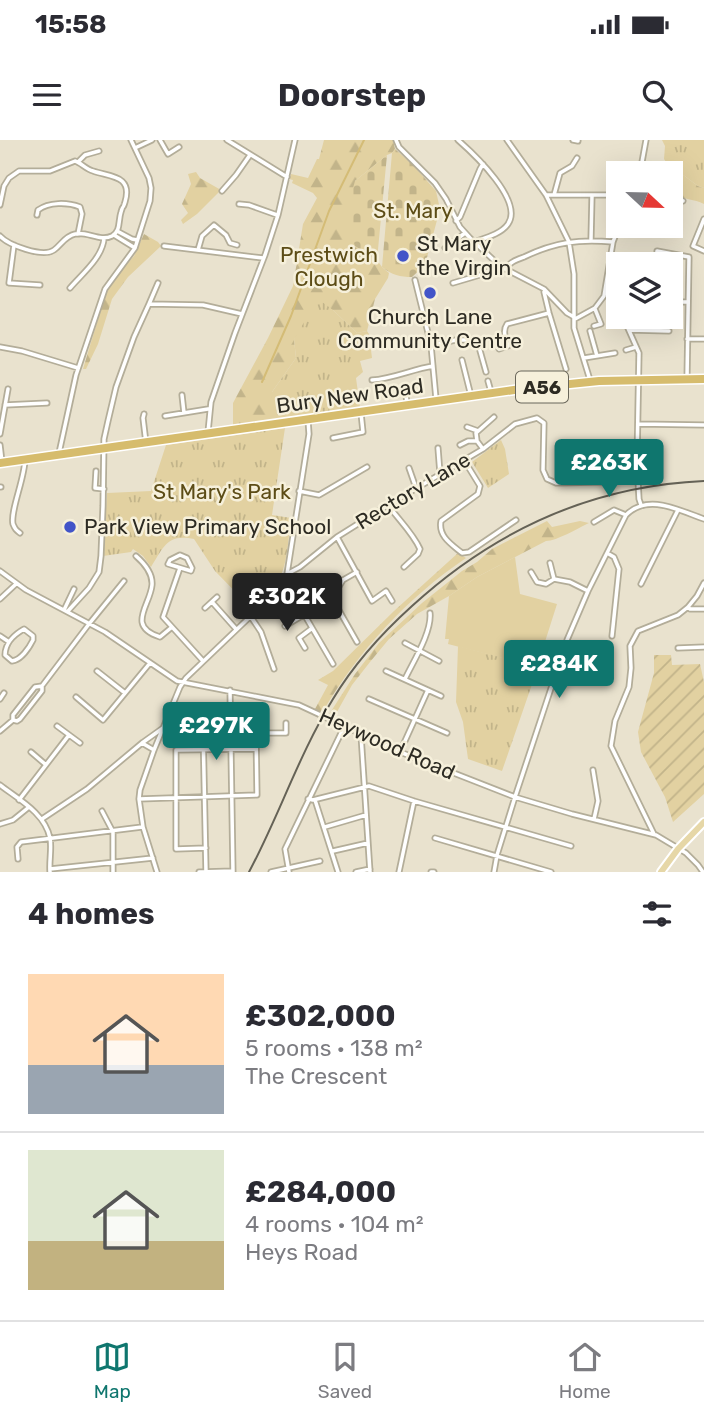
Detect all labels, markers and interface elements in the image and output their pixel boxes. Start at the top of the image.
text: 15:58 [35,9,107,40]
icon: menu [28,76,66,114]
text: Doorstep [278,76,426,114]
icon: search [638,76,676,114]
north arrow [606,161,682,238]
map controls [606,161,683,329]
park label: St. Mary [373,198,453,223]
place label: St Mary the Virgin [417,231,511,280]
park label: Prestwich Clough [280,242,378,291]
marker: St Mary the Virgin [395,248,411,264]
button: layers [606,252,683,329]
marker: Church Lane Community Centre [422,285,438,301]
place label: Church Lane Community Centre [338,304,522,353]
road number: A56 [516,372,568,402]
street label: Bury New Road [275,373,425,418]
pin: £263K [560,440,658,499]
street label: Rectory Lane [351,447,475,535]
text: £263K [571,448,647,476]
park label: St Mary's Park [153,479,291,504]
place label: Park View Primary School [84,514,331,539]
marker: Park View Primary School [62,519,78,535]
pin: £302K [238,574,336,633]
text: £302K [248,582,326,610]
pin: £284K [510,640,608,700]
text: £284K [520,649,598,677]
pin: £297K [167,702,265,762]
street label: Heywood Road [315,702,459,785]
text: £297K [179,711,253,739]
icon: filters [638,895,676,933]
text: 4 homes [28,896,155,932]
text: £302,000 [245,998,396,1034]
icon: home [84,1002,168,1086]
text: 5 rooms · 138 m² [245,1034,422,1062]
text: The Crescent [245,1062,387,1090]
text: £284,000 [245,1174,396,1210]
icon: home [84,1178,168,1262]
text: 4 rooms · 104 m² [245,1210,424,1238]
text: Heys Road [245,1238,358,1266]
tab: Map [93,1338,131,1403]
tab: Saved [318,1338,372,1403]
tab: Home [559,1338,611,1403]

